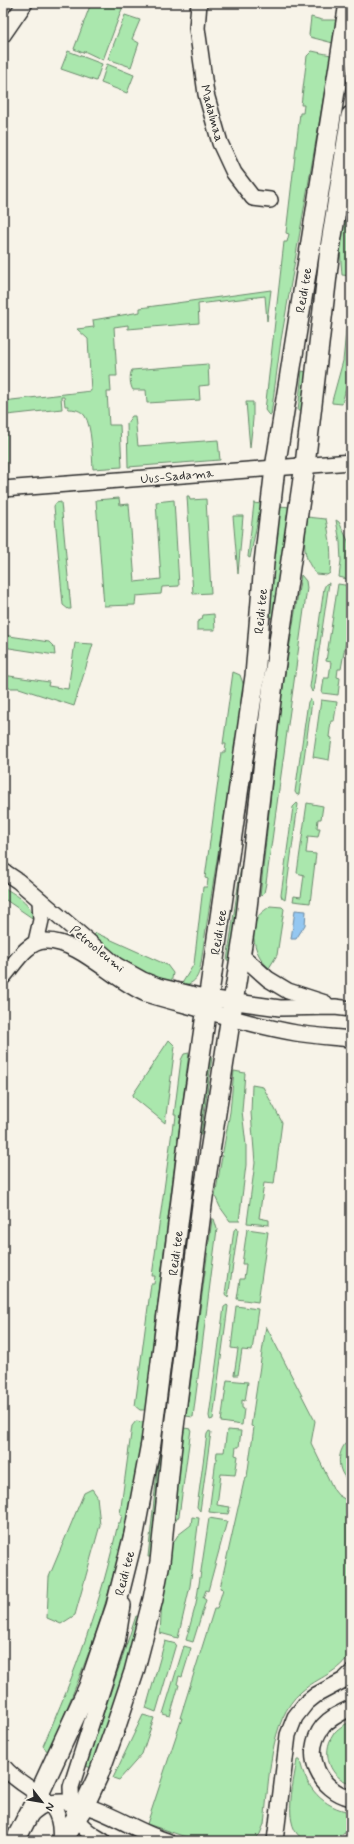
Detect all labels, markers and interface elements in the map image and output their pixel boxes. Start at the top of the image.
street label: Madalmaa [196,83,227,144]
street label: Reidi tee [293,266,316,314]
street label: Uus-Sadama [140,465,215,488]
street label: Reidi tee [251,588,272,635]
street label: Reidi tee [208,908,231,956]
street label: Petrooleumi [66,922,128,976]
street label: Reidi tee [165,1229,188,1277]
street label: Reidi tee [112,1549,139,1598]
north arrow [22,1782,62,1822]
text: N [42,1800,58,1813]

